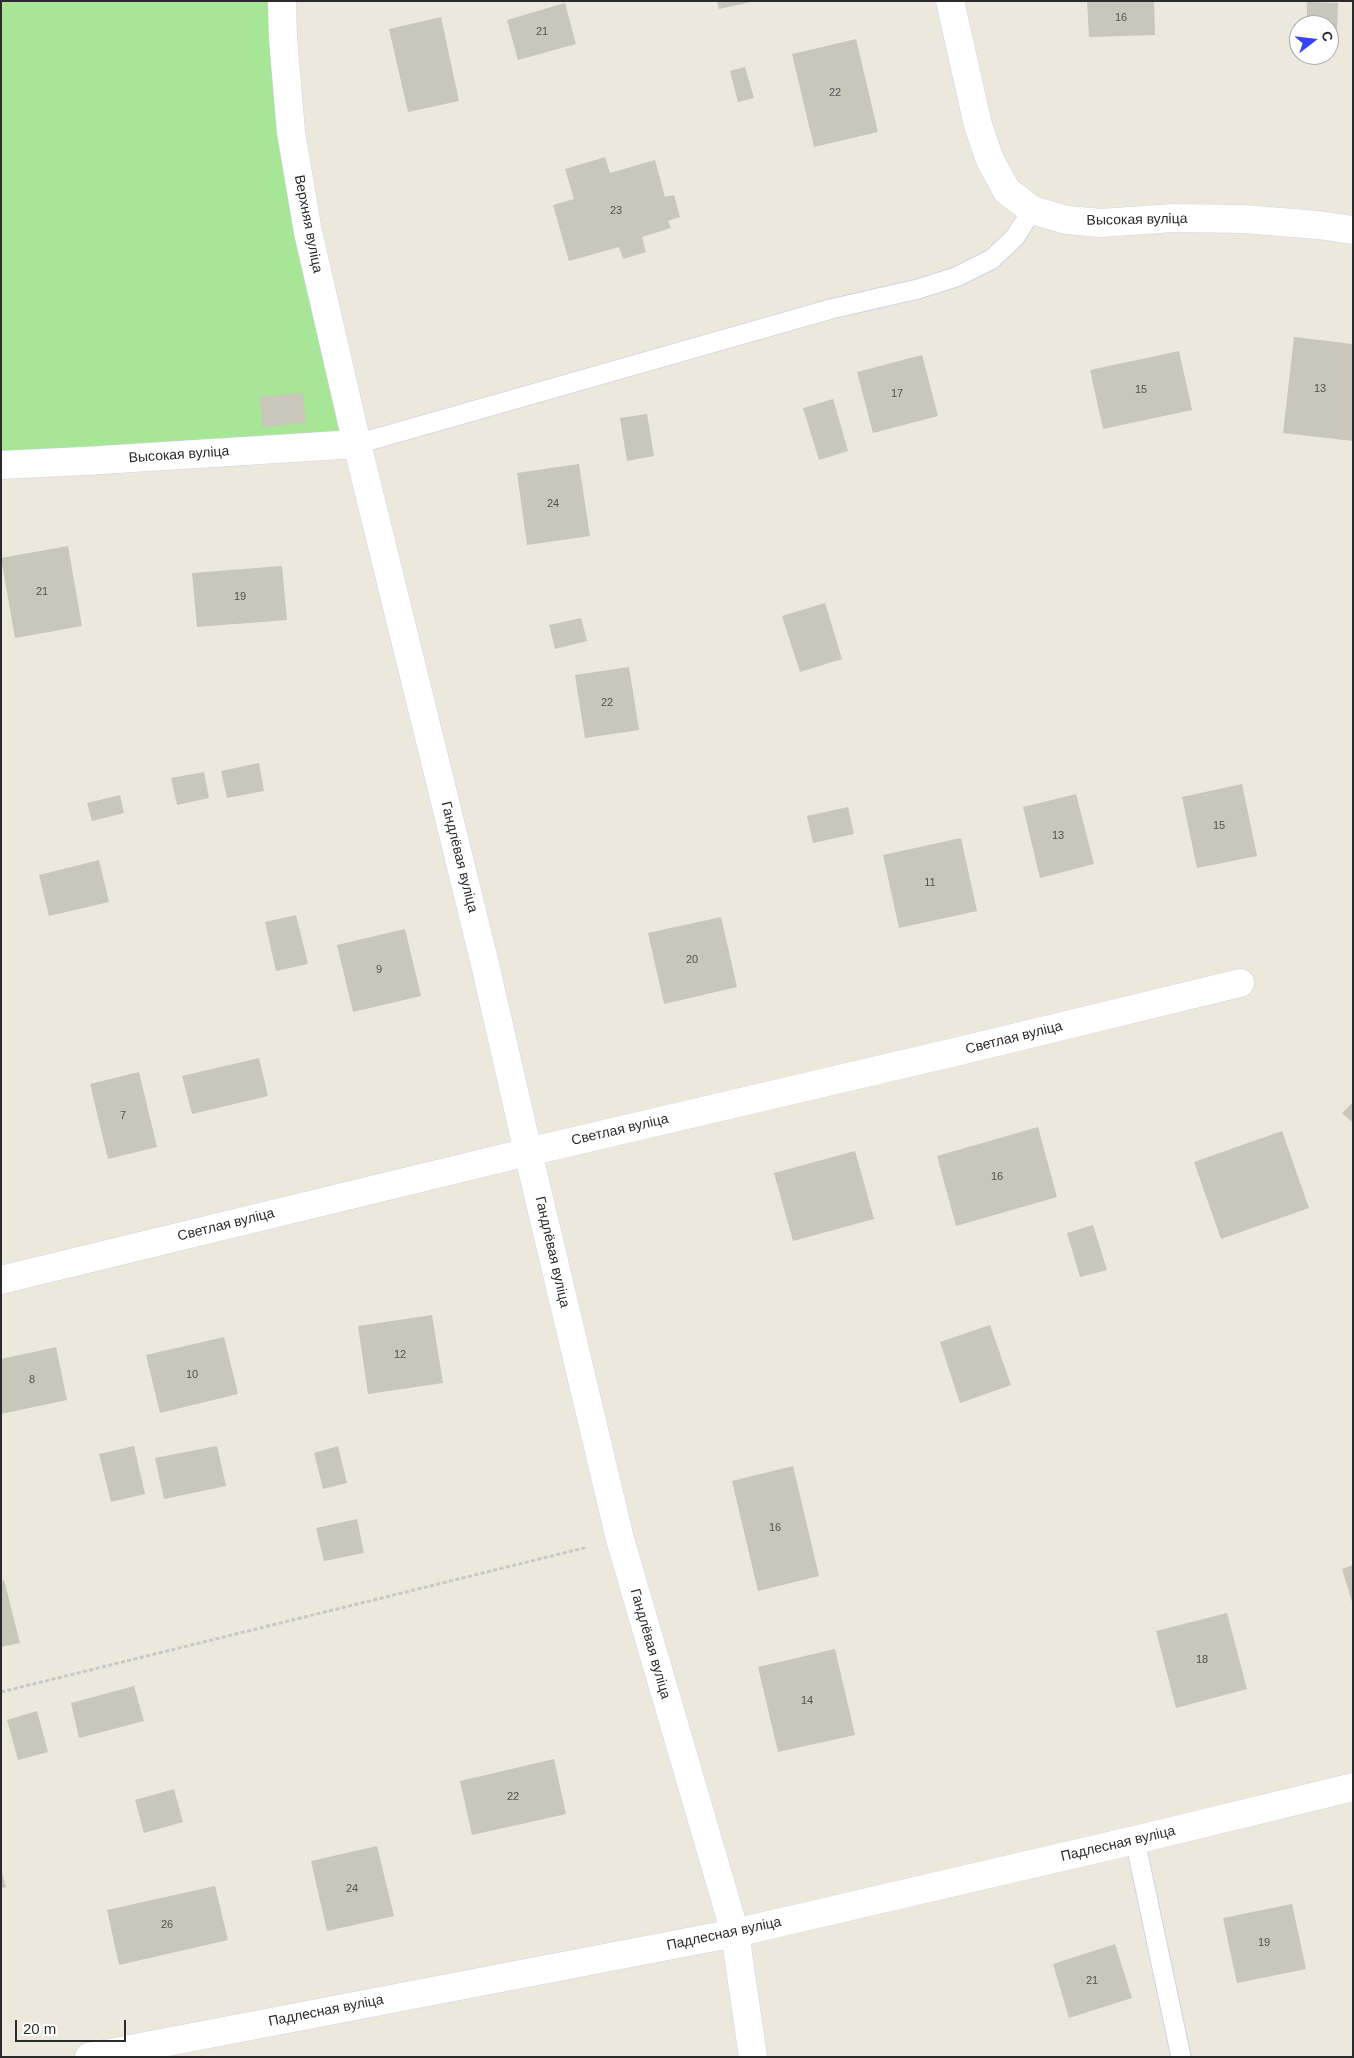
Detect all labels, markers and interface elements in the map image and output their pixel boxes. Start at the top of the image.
house number: 16 [1115,11,1127,25]
north arrow [1289,15,1339,65]
house number: 21 [536,25,548,39]
text: С [1318,29,1337,43]
house number: 22 [829,86,841,100]
street label: Верхняя вуліца [290,174,326,274]
house number: 23 [610,204,622,218]
street label: Высокая вуліца [1086,211,1188,229]
house number: 13 [1314,382,1326,396]
house number: 15 [1135,383,1147,397]
house number: 17 [891,387,903,401]
street label: Высокая вуліца [128,443,230,467]
house number: 24 [547,497,559,511]
house number: 21 [36,585,48,599]
house number: 19 [234,590,246,604]
house number: 22 [601,696,613,710]
street label: Гандлёвая вуліца [437,800,481,914]
house number: 15 [1213,819,1225,833]
house number: 13 [1052,829,1064,843]
house number: 11 [924,876,936,890]
house number: 20 [686,953,698,967]
house number: 9 [376,963,382,977]
street label: Светлая вуліца [964,1018,1064,1058]
house number: 7 [120,1109,126,1123]
street label: Светлая вуліца [570,1111,670,1149]
house number: 16 [991,1170,1003,1184]
street label: Гандлёвая вуліца [531,1195,573,1309]
street label: Светлая вуліца [176,1205,276,1245]
house number: 12 [394,1348,406,1362]
house number: 10 [186,1368,198,1382]
house number: 8 [29,1373,35,1387]
house number: 16 [769,1521,781,1535]
street label: Гандлёвая вуліца [626,1587,674,1701]
house number: 18 [1196,1653,1208,1667]
house number: 14 [801,1694,813,1708]
house number: 22 [507,1790,519,1804]
street label: Падлесная вуліца [1059,1823,1177,1865]
house number: 24 [346,1882,358,1896]
street label: Падлесная вуліца [665,1914,783,1954]
house number: 26 [161,1918,173,1932]
house number: 19 [1258,1936,1270,1950]
house number: 21 [1086,1974,1098,1988]
street label: Падлесная вуліца [267,1992,385,2030]
scale bar [18,2010,129,2042]
text: 20 m [23,2020,56,2037]

